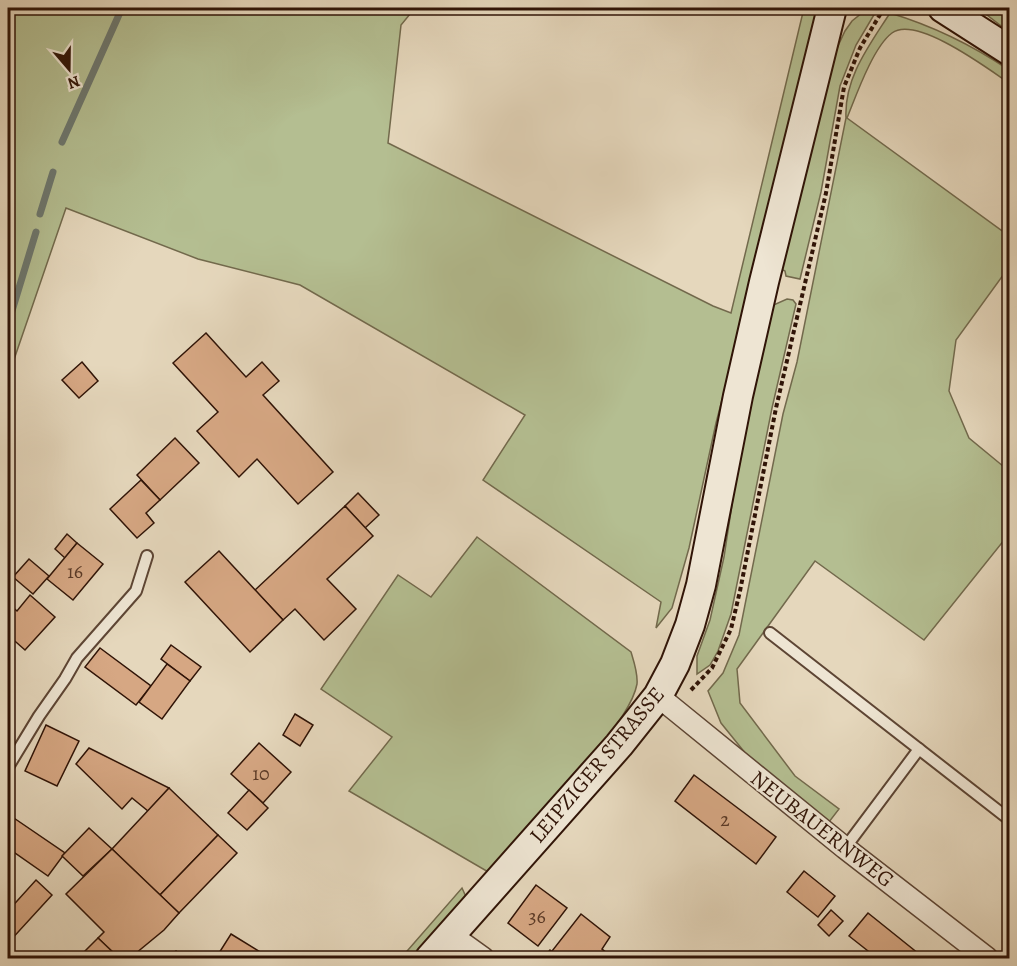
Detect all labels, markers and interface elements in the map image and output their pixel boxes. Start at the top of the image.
north arrow [39,39,99,99]
text: N [64,70,83,95]
house number: 16 [67,558,83,585]
street label: LEIPZIGER STRASSE [523,680,671,850]
house number: 10 [252,760,270,787]
street label: NEUBAUERNWEG [744,763,900,895]
house number: 2 [720,806,730,833]
house number: 36 [528,903,546,930]

